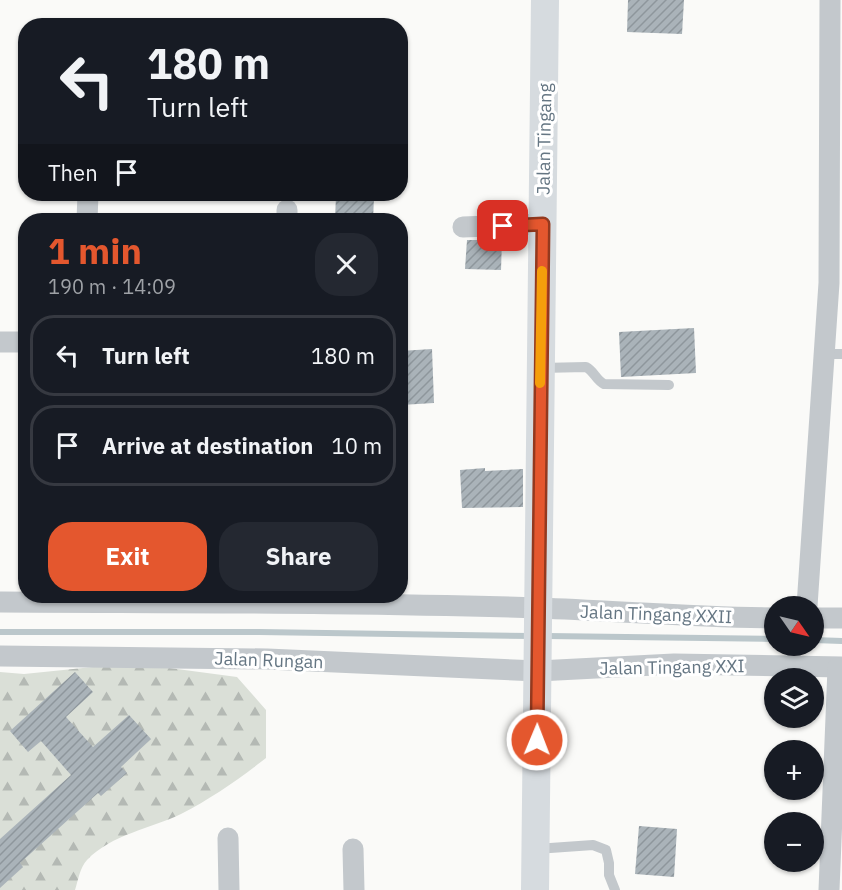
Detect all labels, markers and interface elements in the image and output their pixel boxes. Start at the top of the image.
text: 180 m [147,36,270,91]
icon: left [48,42,126,120]
street label: Jalan Tingang [532,83,556,195]
text: Turn left [147,89,248,124]
icon: arrive [110,156,143,189]
text: Then [48,158,98,187]
pin [477,200,528,251]
icon: arrive [486,209,519,242]
text: 1 min [48,227,142,274]
button: close [315,233,378,296]
text: 190 m · 14:09 [48,273,176,300]
icon: left [51,339,84,372]
text: Turn left [102,341,190,370]
text: 180 m [311,341,375,370]
icon: arrive [51,429,84,462]
text: Arrive at destination [102,431,313,460]
text: 10 m [331,431,382,460]
button: Exit [48,522,207,591]
button: Share [219,522,378,591]
north arrow [764,596,824,656]
map controls [764,596,824,872]
street label: Jalan Tingang XXII [579,600,733,628]
street label: Jalan Rungan [214,647,324,673]
street label: Jalan Tingang XXI [599,654,745,680]
button: layers [764,668,824,728]
position arrow [505,708,569,772]
button: + [764,740,824,800]
button: − [764,812,824,872]

